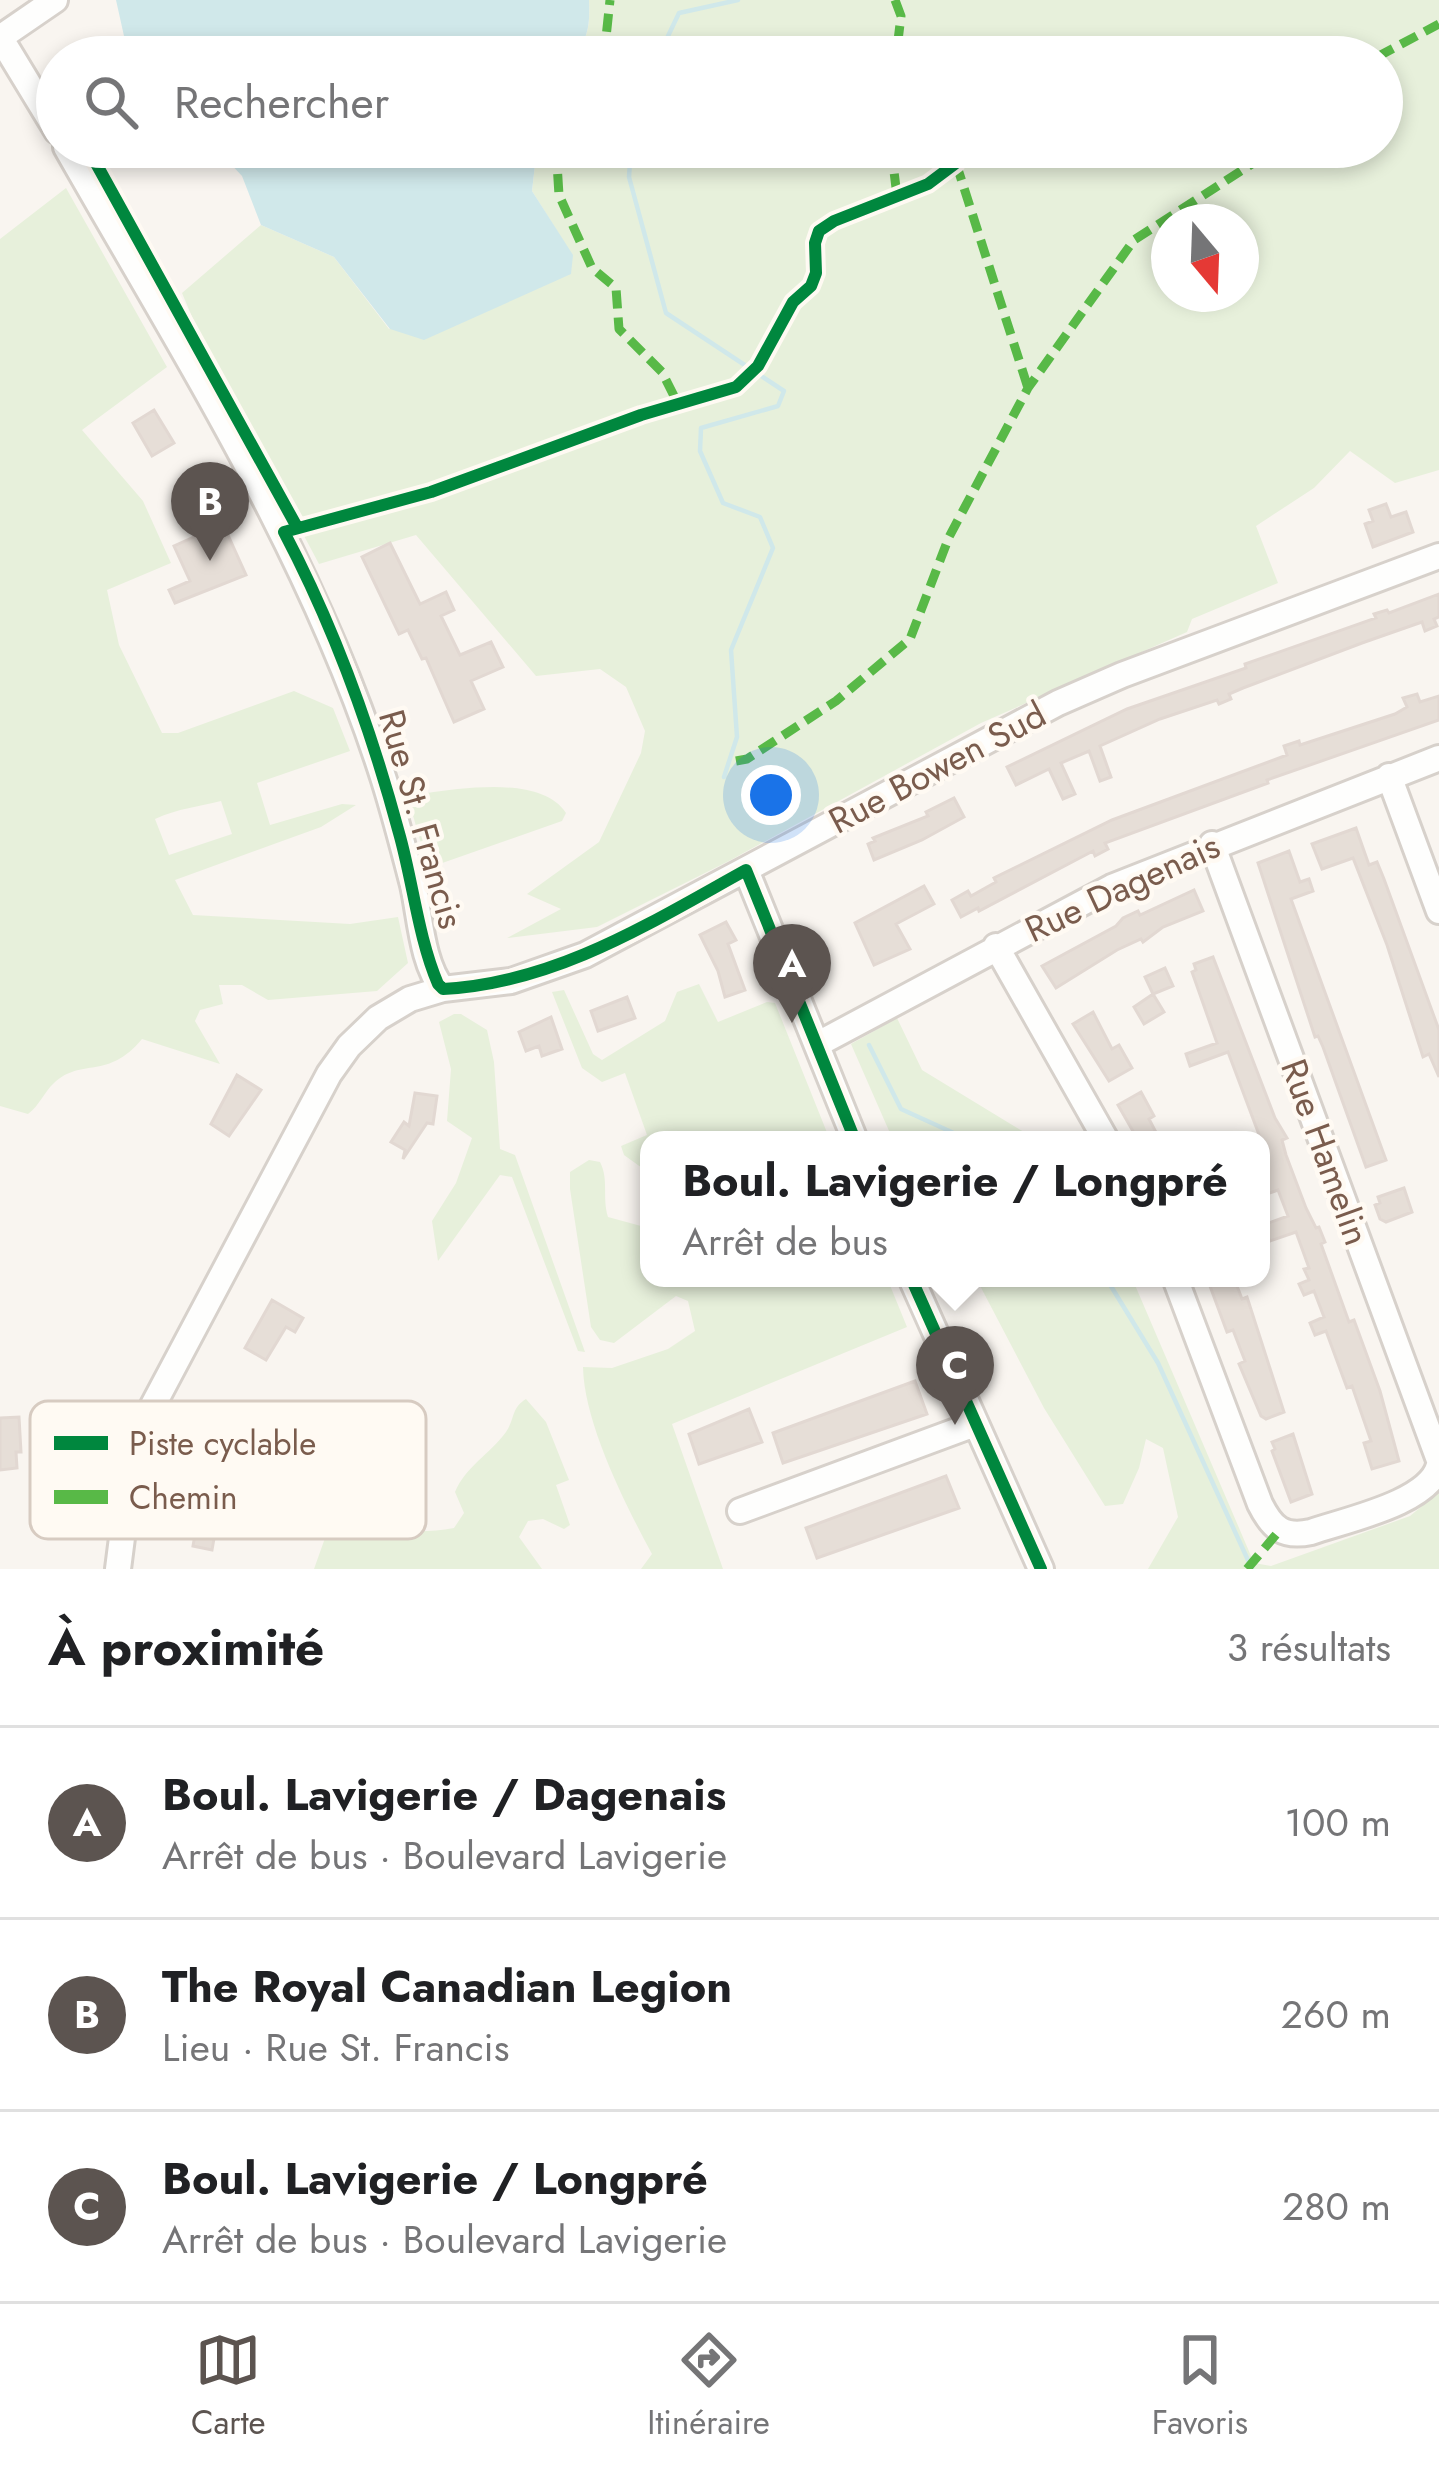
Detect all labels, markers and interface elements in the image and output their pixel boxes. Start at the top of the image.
search box [36,36,1403,168]
icon: search [78,69,144,135]
text: Rechercher [174,70,389,135]
north arrow [1151,204,1259,312]
pin: B [171,462,249,561]
street label: Rue Bowen Sud [819,688,1055,846]
street label: Rue St. Francis [366,704,478,934]
your location [741,765,801,825]
street label: Rue Dagenais [1016,819,1228,955]
pin: A [753,924,831,1023]
street label: Rue Hamelin [1268,1052,1384,1252]
popup [640,1131,1270,1287]
text: Boul. Lavigerie / Longpré [682,1148,1228,1213]
text: Arrêt de bus [682,1213,888,1270]
pin: C [916,1326,994,1425]
legend [30,1401,426,1539]
text: Piste cyclable [129,1420,316,1467]
text: Chemin [129,1474,238,1521]
text: À proximité [48,1610,324,1684]
text: 3 résultats [1227,1619,1391,1676]
text: Boul. Lavigerie / Dagenais [162,1762,726,1827]
text: A [73,1794,101,1851]
text: 100 m [1285,1794,1391,1851]
text: Arrêt de bus · Boulevard Lavigerie [162,1827,727,1884]
text: The Royal Canadian Legion [162,1954,732,2019]
text: B [74,1986,100,2043]
text: 260 m [1281,1986,1391,2043]
text: Lieu · Rue St. Francis [162,2019,509,2076]
text: Boul. Lavigerie / Longpré [162,2146,708,2211]
text: C [73,2178,101,2235]
text: 280 m [1282,2178,1391,2235]
text: Arrêt de bus · Boulevard Lavigerie [162,2211,727,2268]
tab: Carte [191,2327,266,2446]
tab: Itinéraire [647,2327,770,2446]
tab: Favoris [1152,2327,1248,2446]

